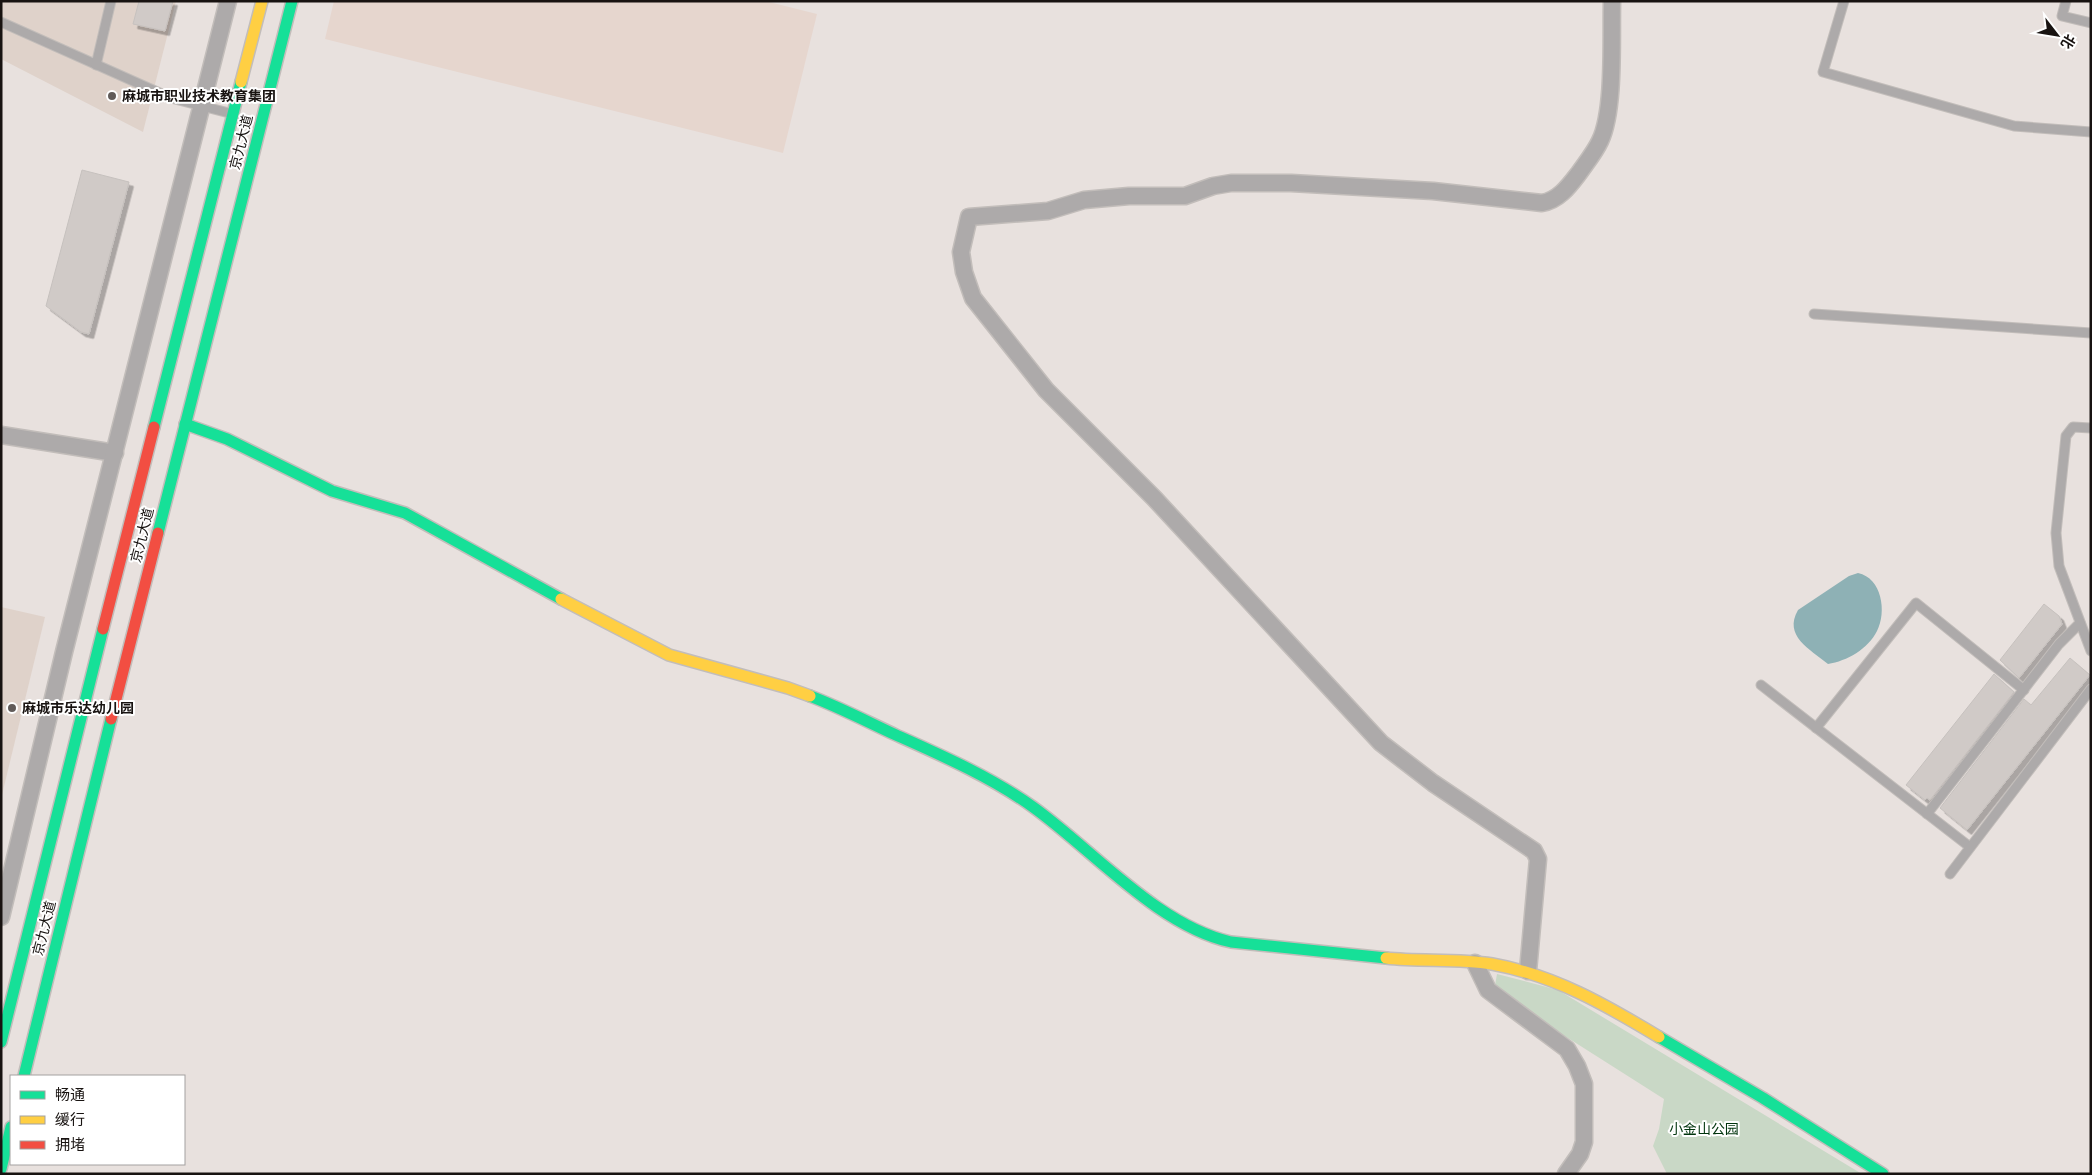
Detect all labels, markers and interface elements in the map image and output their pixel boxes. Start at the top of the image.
north arrow [2032,10,2082,60]
text: 北 [2057,31,2079,52]
place label: 麻城市职业技术教育集团 [122,87,276,105]
marker: 麻城市职业技术教育集团 [106,90,118,102]
street label: 京九大道 [225,113,257,171]
street label: 京九大道 [126,506,158,564]
place label: 麻城市乐达幼儿园 [22,699,134,717]
marker: 麻城市乐达幼儿园 [6,702,18,714]
street label: 京九大道 [28,899,60,957]
legend [10,1075,185,1165]
text: 畅通 [55,1085,85,1104]
text: 缓行 [55,1110,85,1129]
park label: 小金山公园 [1669,1120,1739,1138]
text: 拥堵 [55,1135,85,1154]

